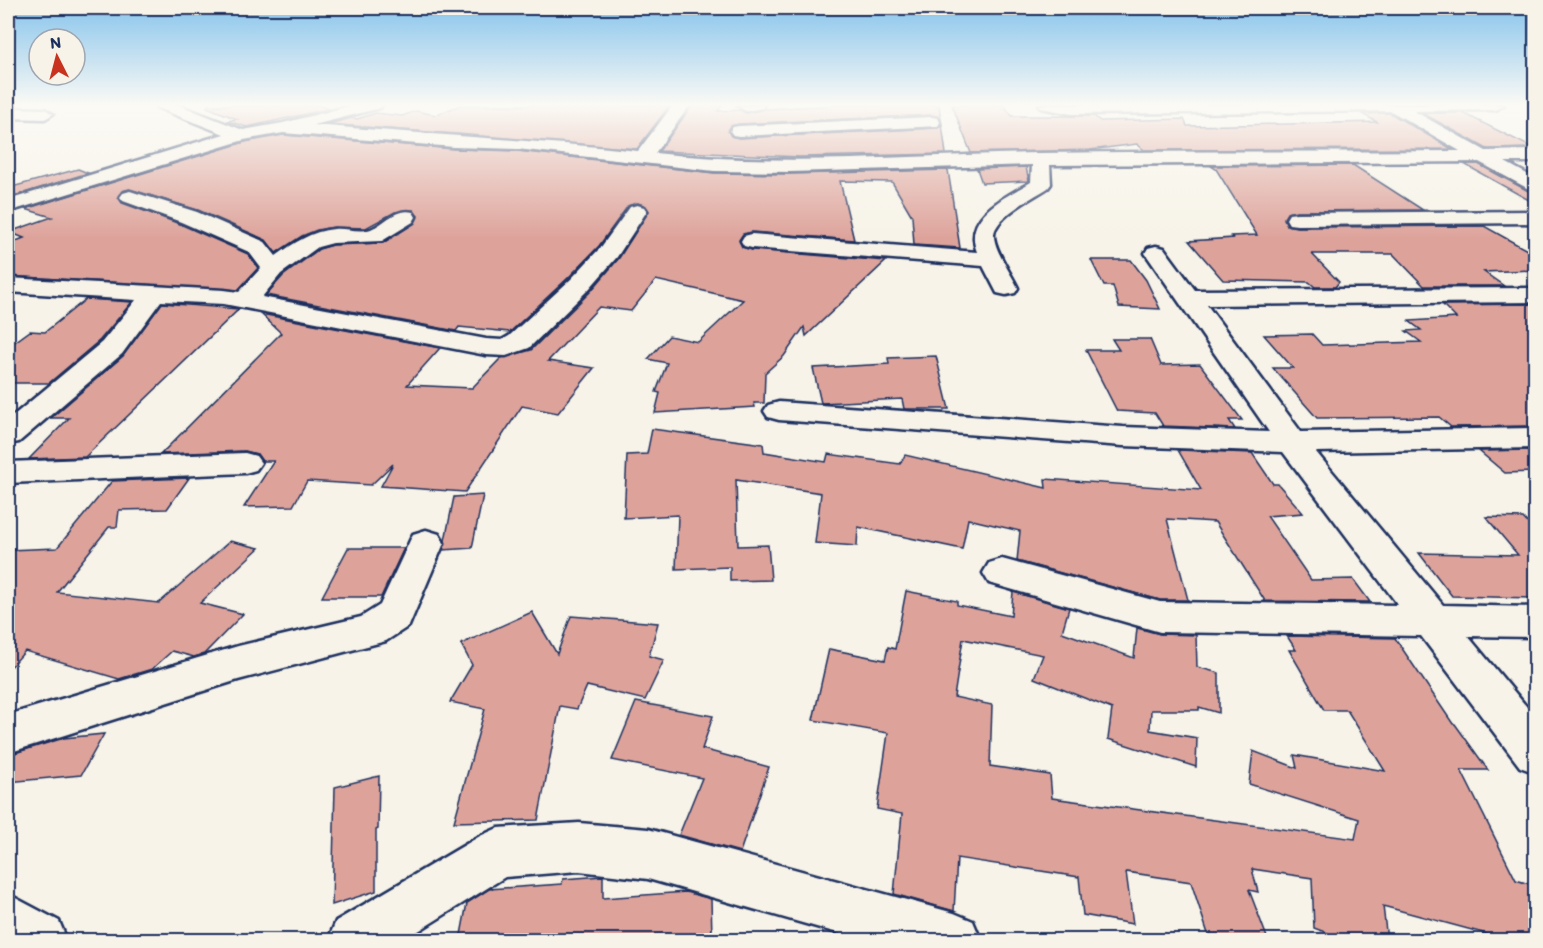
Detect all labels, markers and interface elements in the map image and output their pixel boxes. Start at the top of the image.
north arrow [27,27,87,87]
text: N [49,33,62,53]

